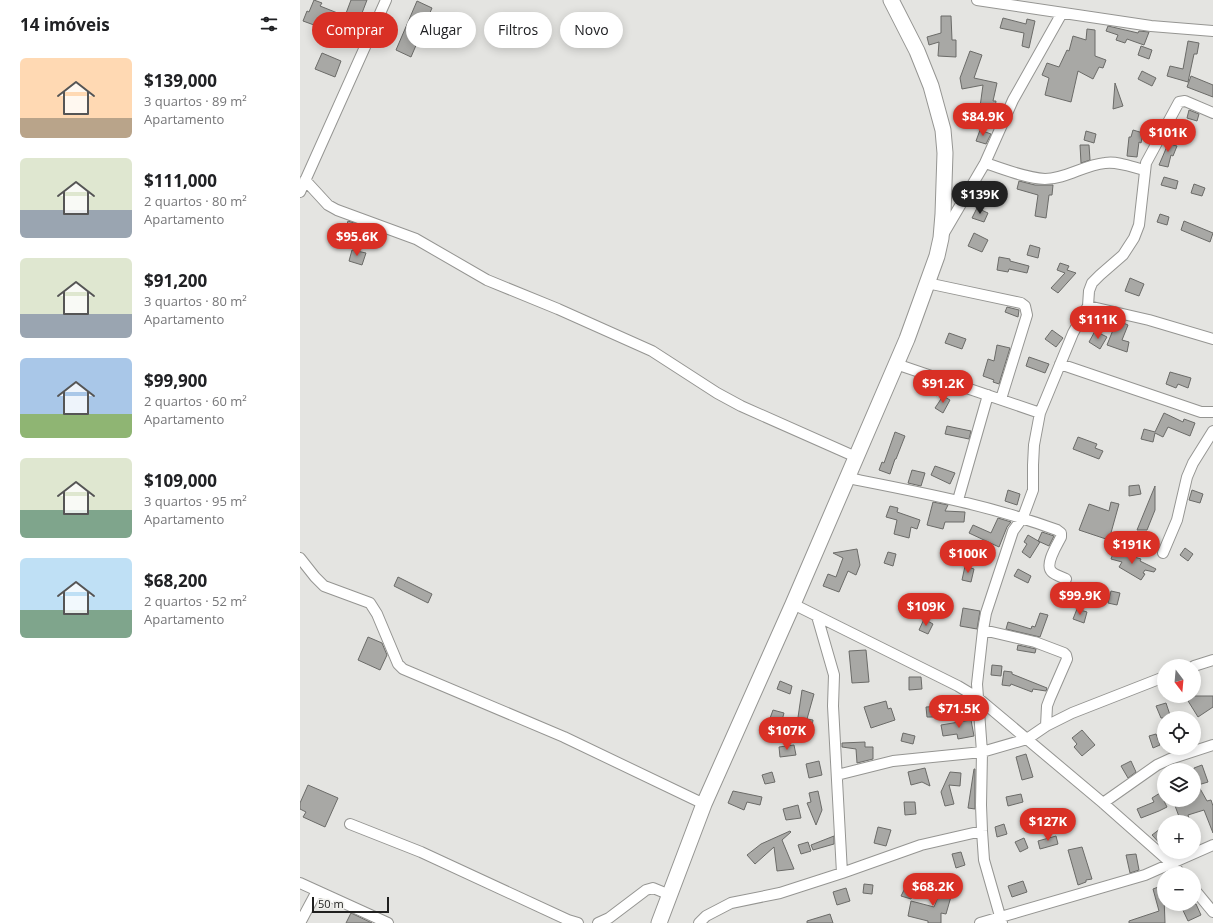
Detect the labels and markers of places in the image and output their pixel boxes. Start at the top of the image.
pin: $84.9K [950,103,1016,137]
pin: $101K [1140,119,1196,153]
pin: $139K [952,181,1008,215]
pin: $95.6K [324,223,390,257]
pin: $111K [1070,306,1126,340]
pin: $91.2K [910,370,976,404]
pin: $191K [1104,531,1160,565]
pin: $100K [940,540,996,574]
pin: $99.9K [1047,582,1113,616]
pin: $109K [898,593,954,627]
pin: $71.5K [926,695,992,729]
pin: $107K [759,717,815,751]
pin: $127K [1020,808,1076,842]
pin: $68.2K [900,873,966,907]

